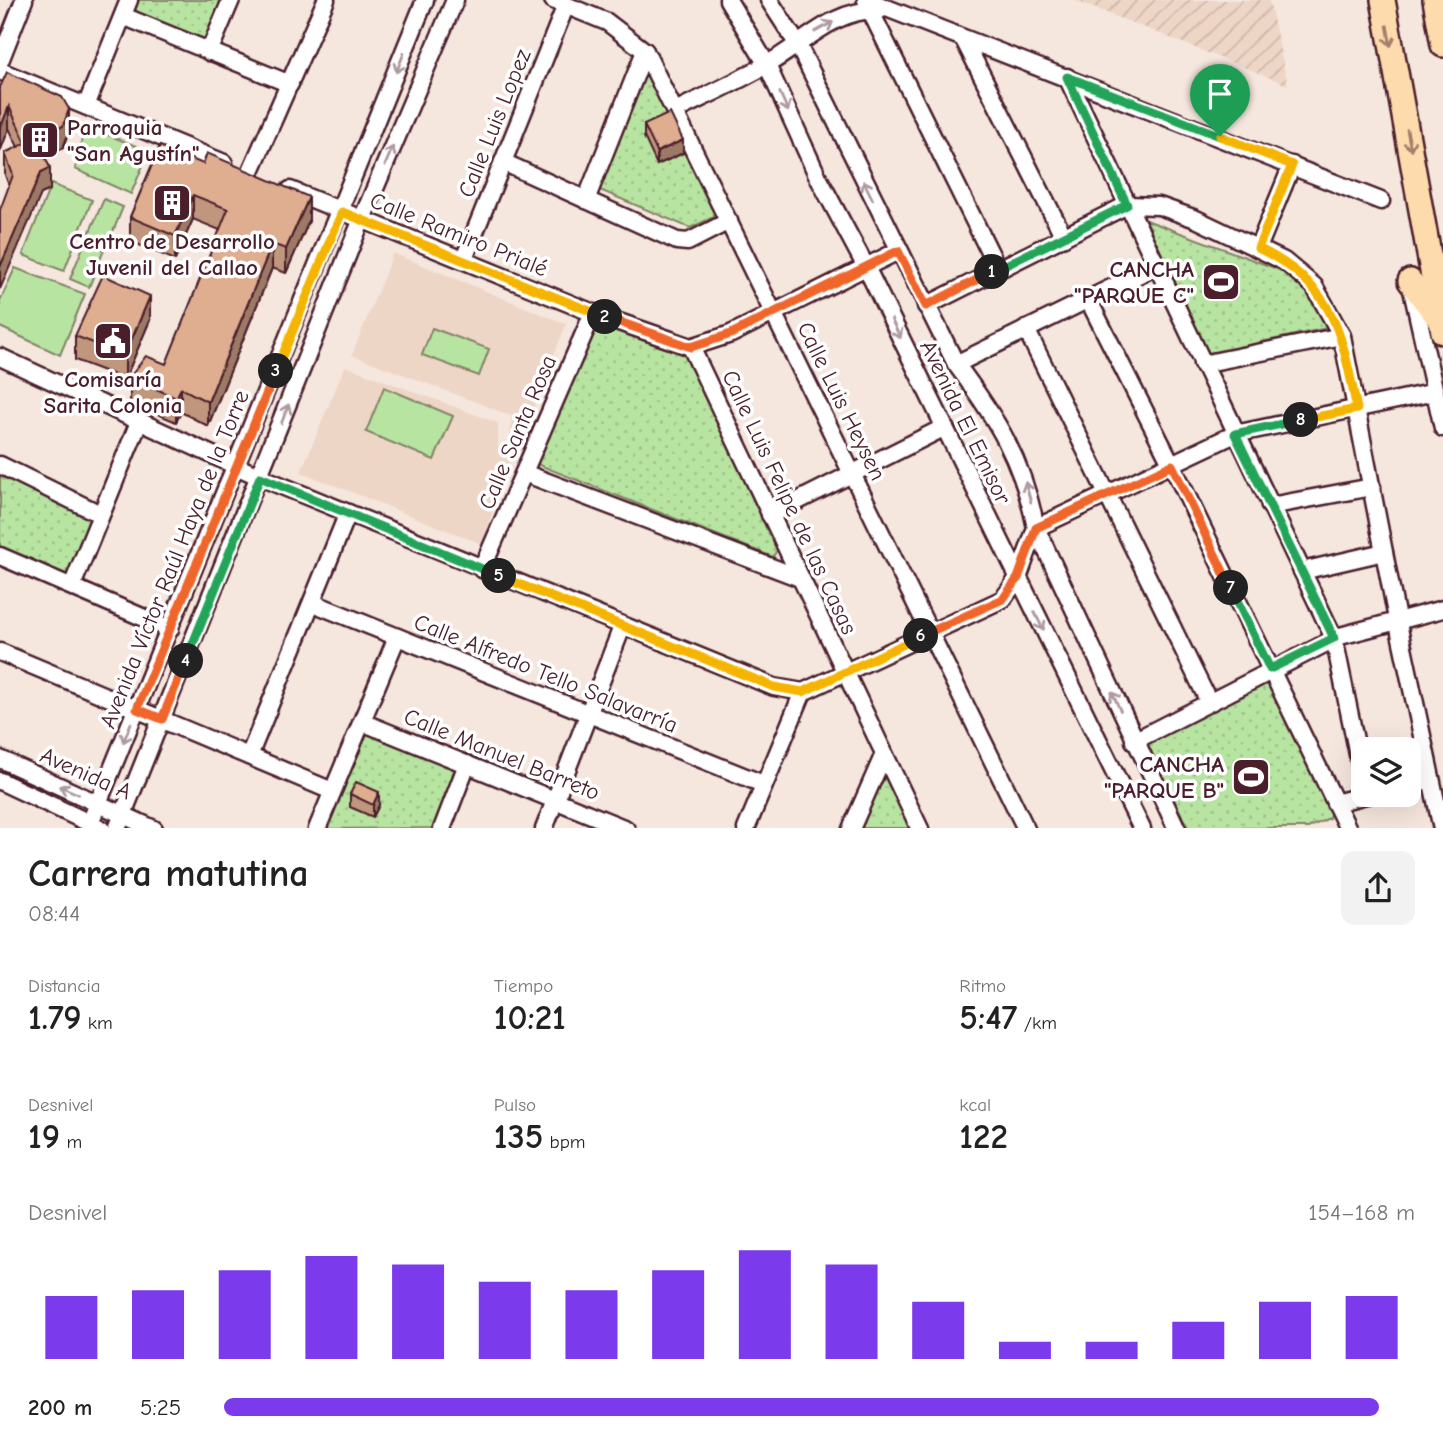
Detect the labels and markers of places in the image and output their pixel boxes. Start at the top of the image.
pin [1190,64,1250,136]
place label: Parroquia "San Agustín" [67,114,200,167]
building icon: Parroquia "San Agustín" [19,119,61,161]
building icon: Centro de Desarrollo Juvenil del Callao [151,182,193,224]
place label: Centro de Desarrollo Juvenil del Callao [69,228,275,281]
pin: 1 [974,254,1010,290]
place label: CANCHA "PARQUE C" [1074,256,1194,309]
sports icon: CANCHA "PARQUE C" [1200,261,1242,303]
pin: 2 [588,300,622,334]
public building icon: Comisaría Sarita Colonia [92,320,134,362]
pin: 3 [258,354,294,388]
place label: Comisaría Sarita Colonia [44,366,182,419]
pin: 8 [1284,402,1318,438]
pin: 5 [482,558,516,594]
pin: 7 [1214,570,1248,606]
pin: 6 [904,618,939,654]
pin: 4 [168,644,204,678]
place label: CANCHA "PARQUE B" [1104,751,1224,804]
sports icon: CANCHA "PARQUE B" [1230,756,1272,798]

